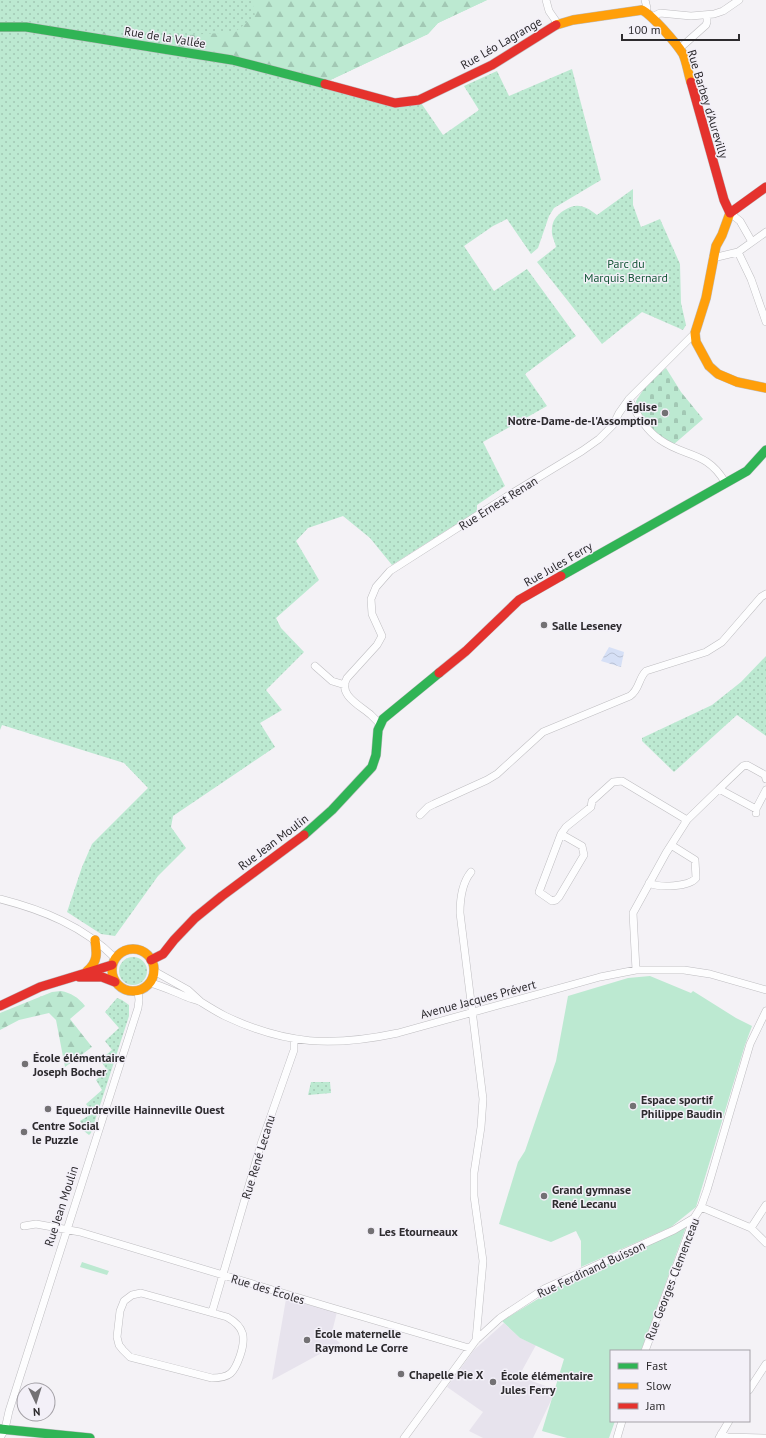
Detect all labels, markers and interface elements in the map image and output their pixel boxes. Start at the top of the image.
street label: Rue Léo Lagrange [458,14,544,72]
scale bar [622,16,739,42]
text: 100 m [628,22,661,37]
street label: Rue de la Vallée [123,23,207,51]
street label: Rue Barbey d'Aurevilly [684,48,732,161]
park label: Parc du Marquis Bernard [584,256,668,285]
place label: Église Notre-Dame-de-l'Assomption [508,399,657,428]
marker: Église Notre-Dame-de-l'Assomption [660,408,670,418]
street label: Rue Ernest Renan [456,473,540,533]
street label: Rue Jules Ferry [521,538,595,590]
place label: Salle Leseney [552,618,622,633]
marker: Salle Leseney [539,620,549,630]
street label: Rue Jean Moulin [235,811,311,873]
street label: Avenue Jacques Prévert [419,976,537,1022]
place label: École élémentaire Joseph Bocher [32,1050,125,1079]
marker: École élémentaire Joseph Bocher [20,1059,30,1069]
place label: Espace sportif Philippe Baudin [641,1092,722,1121]
marker: Espace sportif Philippe Baudin [628,1101,638,1111]
place label: Equeurdreville Hainneville Ouest [56,1102,225,1117]
marker: Equeurdreville Hainneville Ouest [43,1104,53,1114]
street label: Rue René Lecanu [238,1113,278,1201]
place label: Centre Social le Puzzle [32,1118,100,1147]
marker: Centre Social le Puzzle [19,1127,29,1137]
street label: Rue Jean Moulin [41,1164,81,1248]
place label: Grand gymnase René Lecanu [552,1182,631,1211]
marker: Grand gymnase René Lecanu [539,1191,549,1201]
street label: Rue Georges Clemenceau [642,1216,702,1342]
place label: Les Etourneaux [379,1224,458,1239]
marker: Les Etourneaux [366,1226,376,1236]
street label: Rue Ferdinand Buisson [535,1237,647,1301]
street label: Rue des Écoles [229,1271,307,1307]
place label: École maternelle Raymond Le Corre [315,1326,408,1355]
marker: École maternelle Raymond Le Corre [302,1335,312,1345]
legend [610,1350,750,1422]
text: Fast [646,1358,667,1373]
place label: Chapelle Pie X [409,1367,484,1382]
place label: École élémentaire Jules Ferry [500,1368,593,1397]
marker: Chapelle Pie X [396,1369,406,1379]
marker: École élémentaire Jules Ferry [488,1377,498,1387]
text: Slow [646,1378,671,1393]
north arrow [16,1382,56,1422]
text: Jam [645,1398,665,1413]
text: N [33,1405,41,1419]

